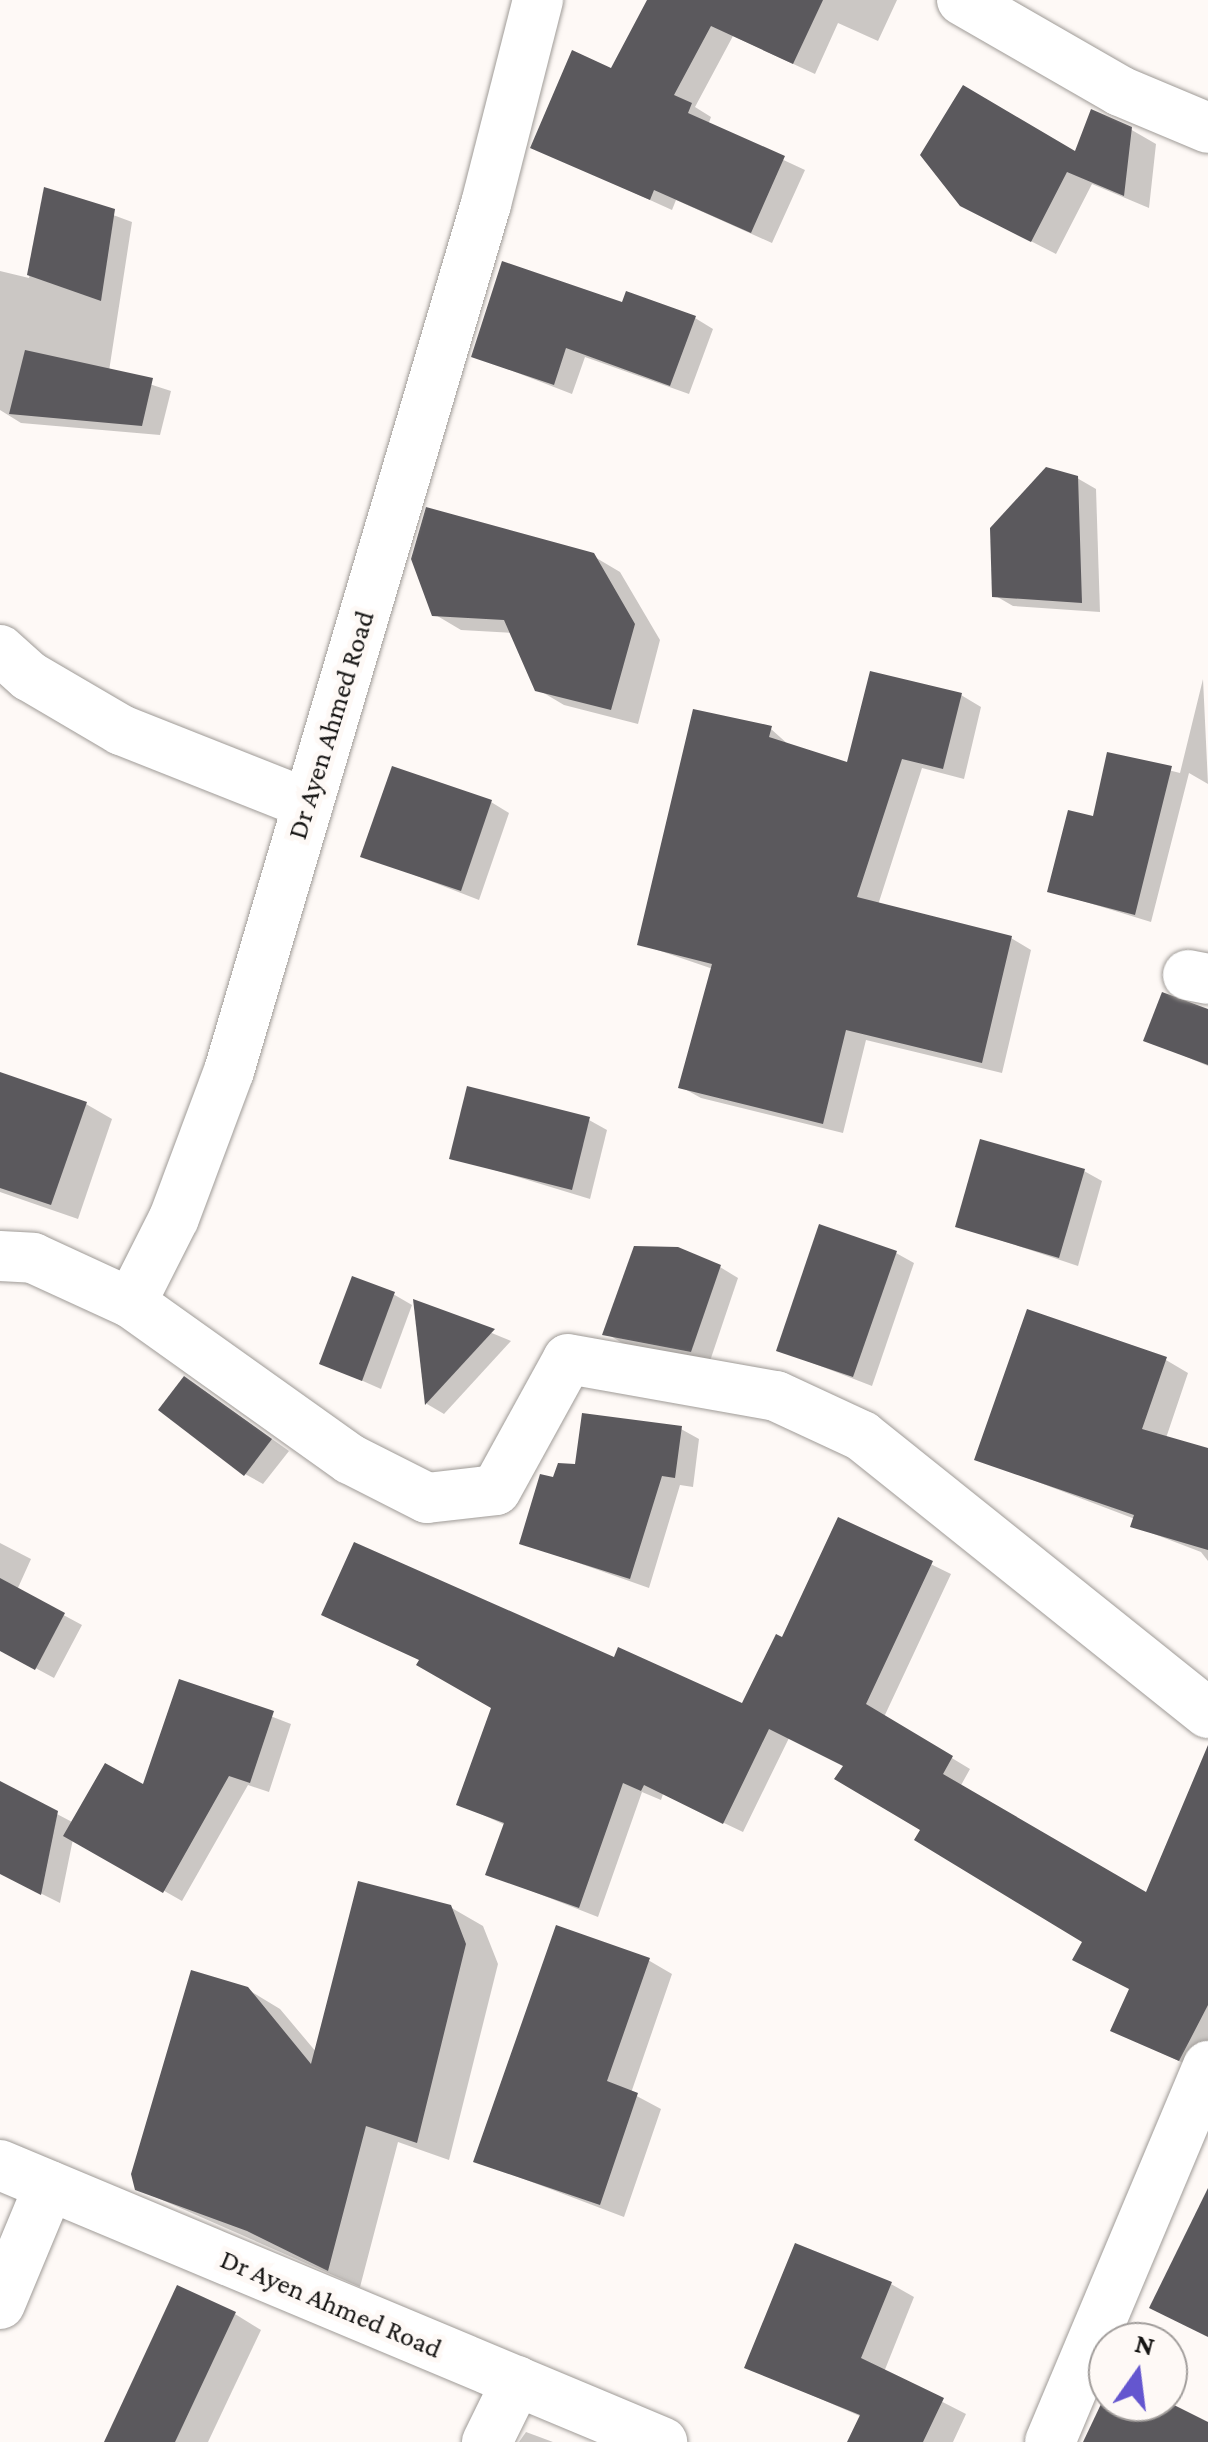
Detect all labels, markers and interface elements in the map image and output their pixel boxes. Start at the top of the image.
street label: Dr Ayen Ahmed Road [280,607,382,843]
street label: Dr Ayen Ahmed Road [215,2242,447,2366]
north arrow [1088,2322,1188,2422]
text: N [1132,2327,1158,2362]

